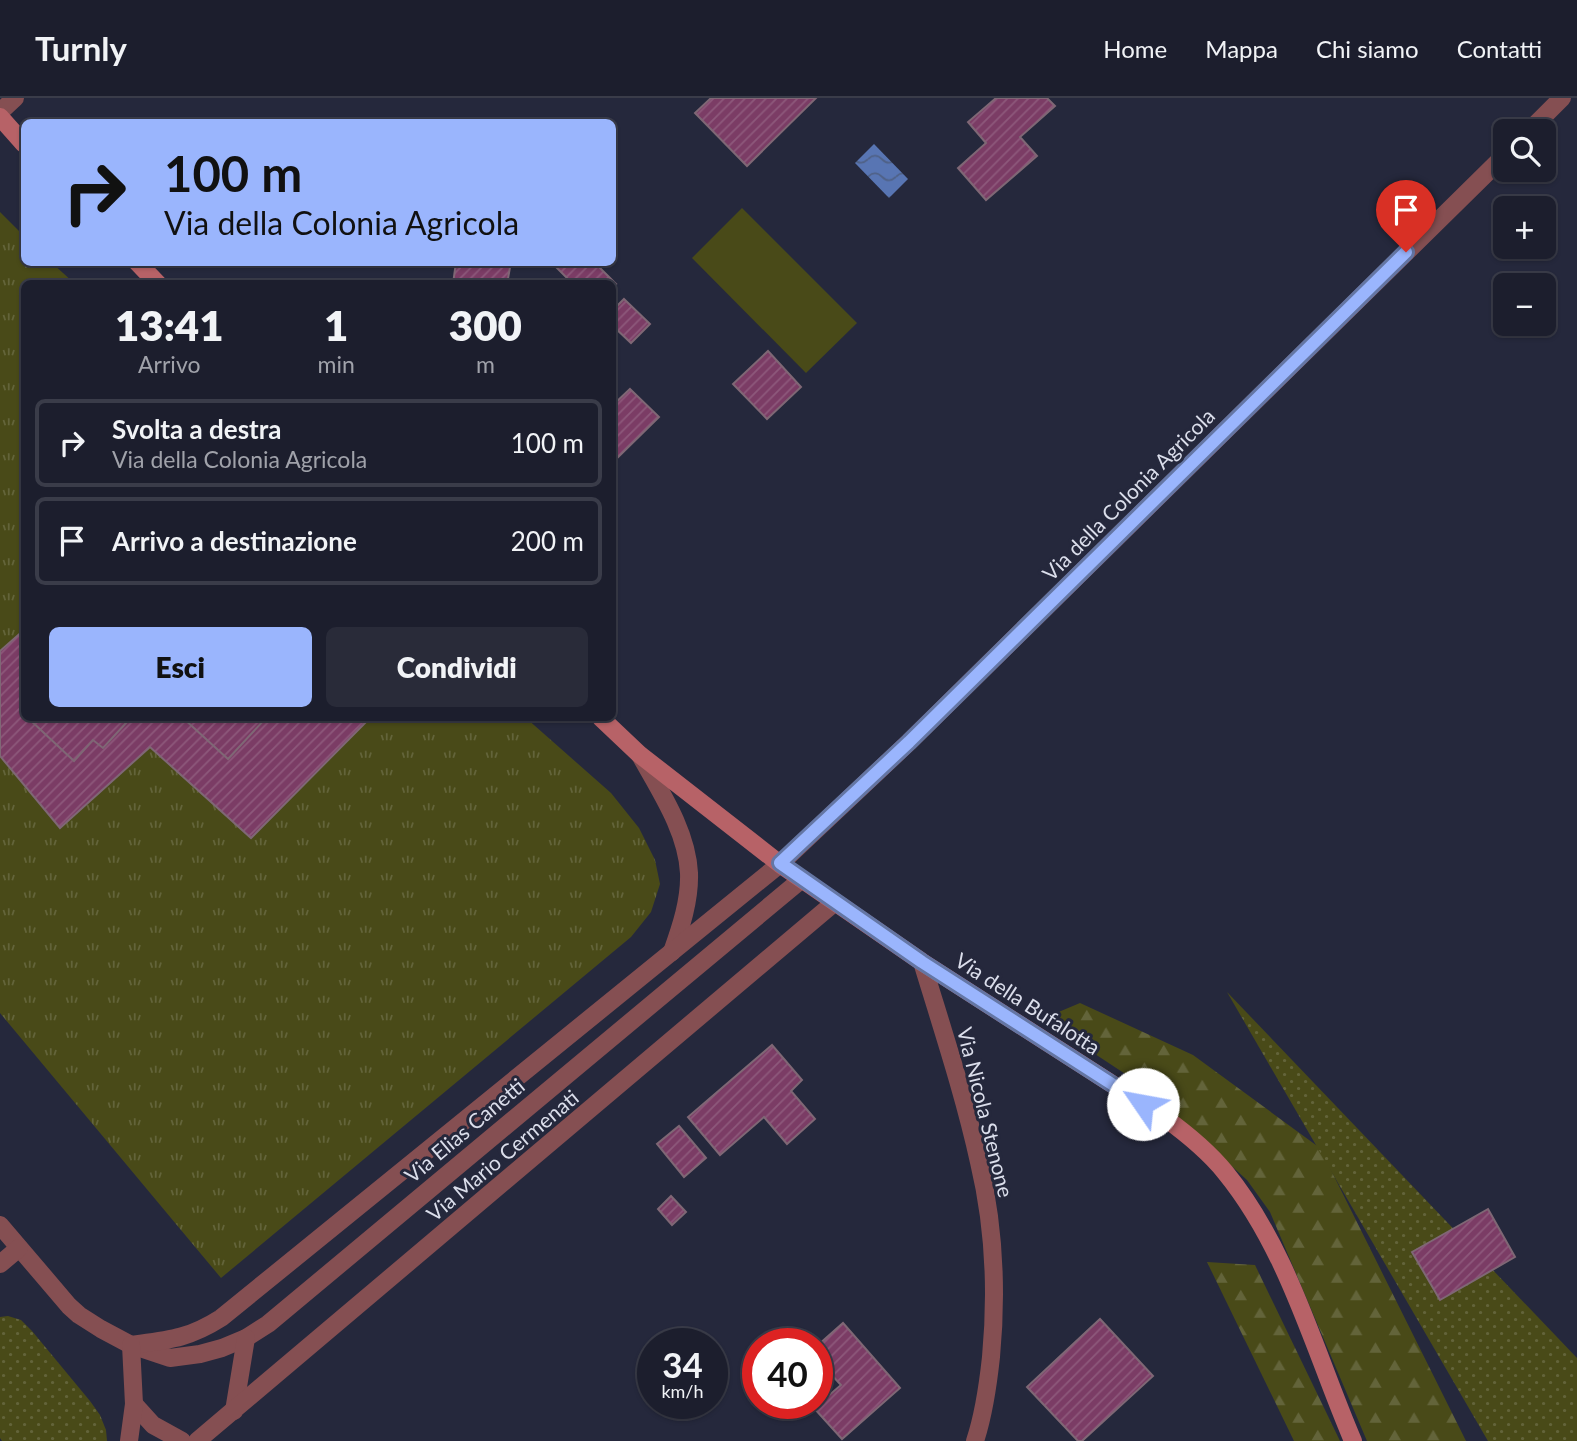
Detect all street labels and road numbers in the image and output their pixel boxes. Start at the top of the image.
street label: Via della Colonia Agricola [1037,403,1219,585]
street label: Via della Bufalotta [951,947,1105,1059]
street label: Via Nicola Stenone [953,1024,1019,1200]
street label: Via Elias Canetti [399,1073,529,1187]
street label: Via Mario Cermenati [421,1084,583,1226]

